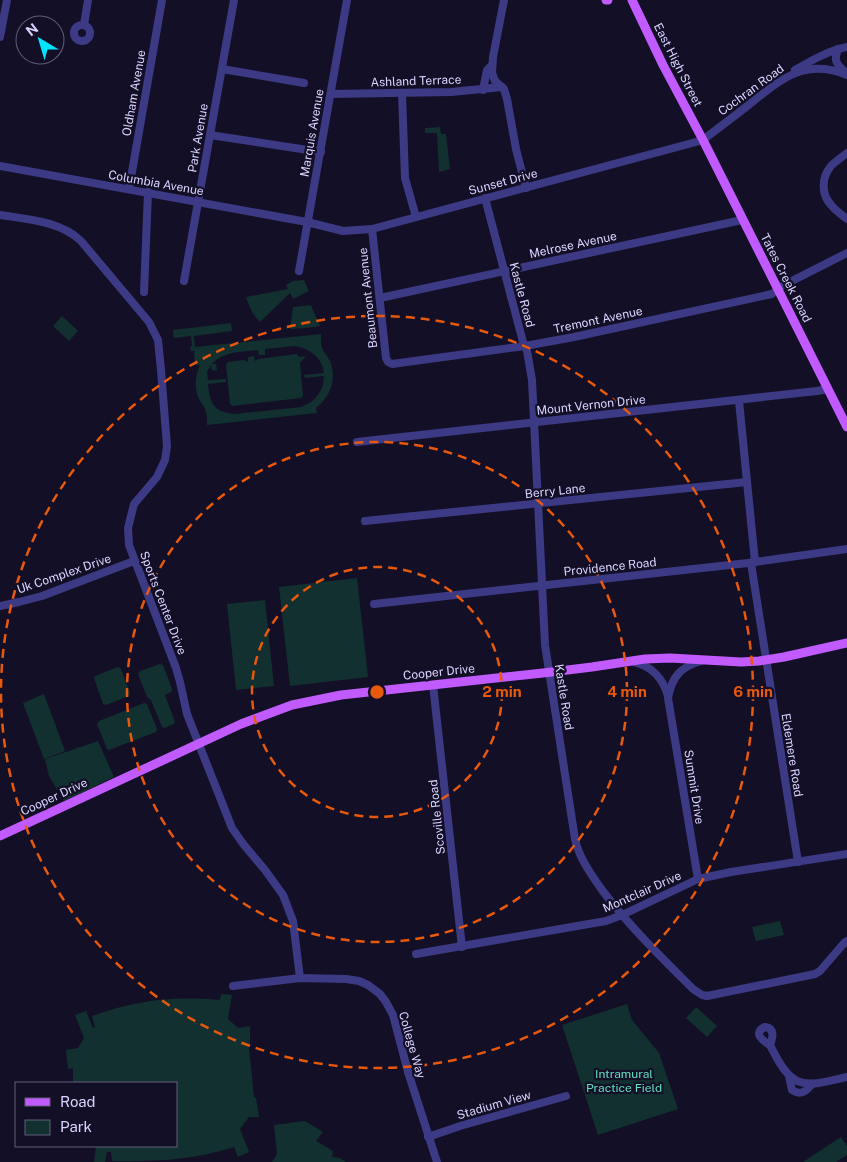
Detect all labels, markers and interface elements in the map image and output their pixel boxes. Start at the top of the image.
north arrow [15,15,65,65]
text: N [23,20,41,39]
street label: East High Street [651,21,705,109]
street label: Oldham Avenue [120,49,149,137]
street label: Cochran Road [715,61,787,119]
street label: Ashland Terrace [370,72,462,90]
street label: Marquis Avenue [297,88,327,178]
street label: Park Avenue [185,102,211,174]
street label: Sunset Drive [467,166,539,198]
street label: Columbia Avenue [107,168,205,198]
street label: Melrose Avenue [528,229,618,261]
street label: Tates Creek Road [758,231,814,325]
street label: Beaumont Avenue [356,247,380,349]
street label: Kastle Road [507,261,537,329]
street label: Tremont Avenue [552,304,644,336]
street label: Mount Vernon Drive [536,392,646,418]
street label: Berry Lane [524,481,586,501]
street label: Sports Center Drive [137,549,189,657]
street label: Uk Complex Drive [15,551,113,597]
street label: Providence Road [563,555,657,579]
street label: Cooper Drive [402,661,476,683]
street label: Kastle Road [552,663,576,731]
centre of rings [368,683,386,701]
text: 2 min [482,683,522,700]
text: 4 min [607,683,647,700]
text: 6 min [733,683,773,700]
street label: Eldemere Road [778,712,806,798]
street label: Summit Drive [681,749,707,825]
street label: Cooper Drive [18,775,90,819]
street label: Scoville Road [426,779,448,855]
street label: Montclair Drive [601,868,684,916]
street label: College Way [396,1010,428,1081]
park label: Intramural Practice Field [586,1067,662,1095]
legend [15,1082,178,1147]
street label: Stadium View [455,1088,533,1122]
text: Road [60,1093,96,1110]
text: Park [60,1118,92,1135]

